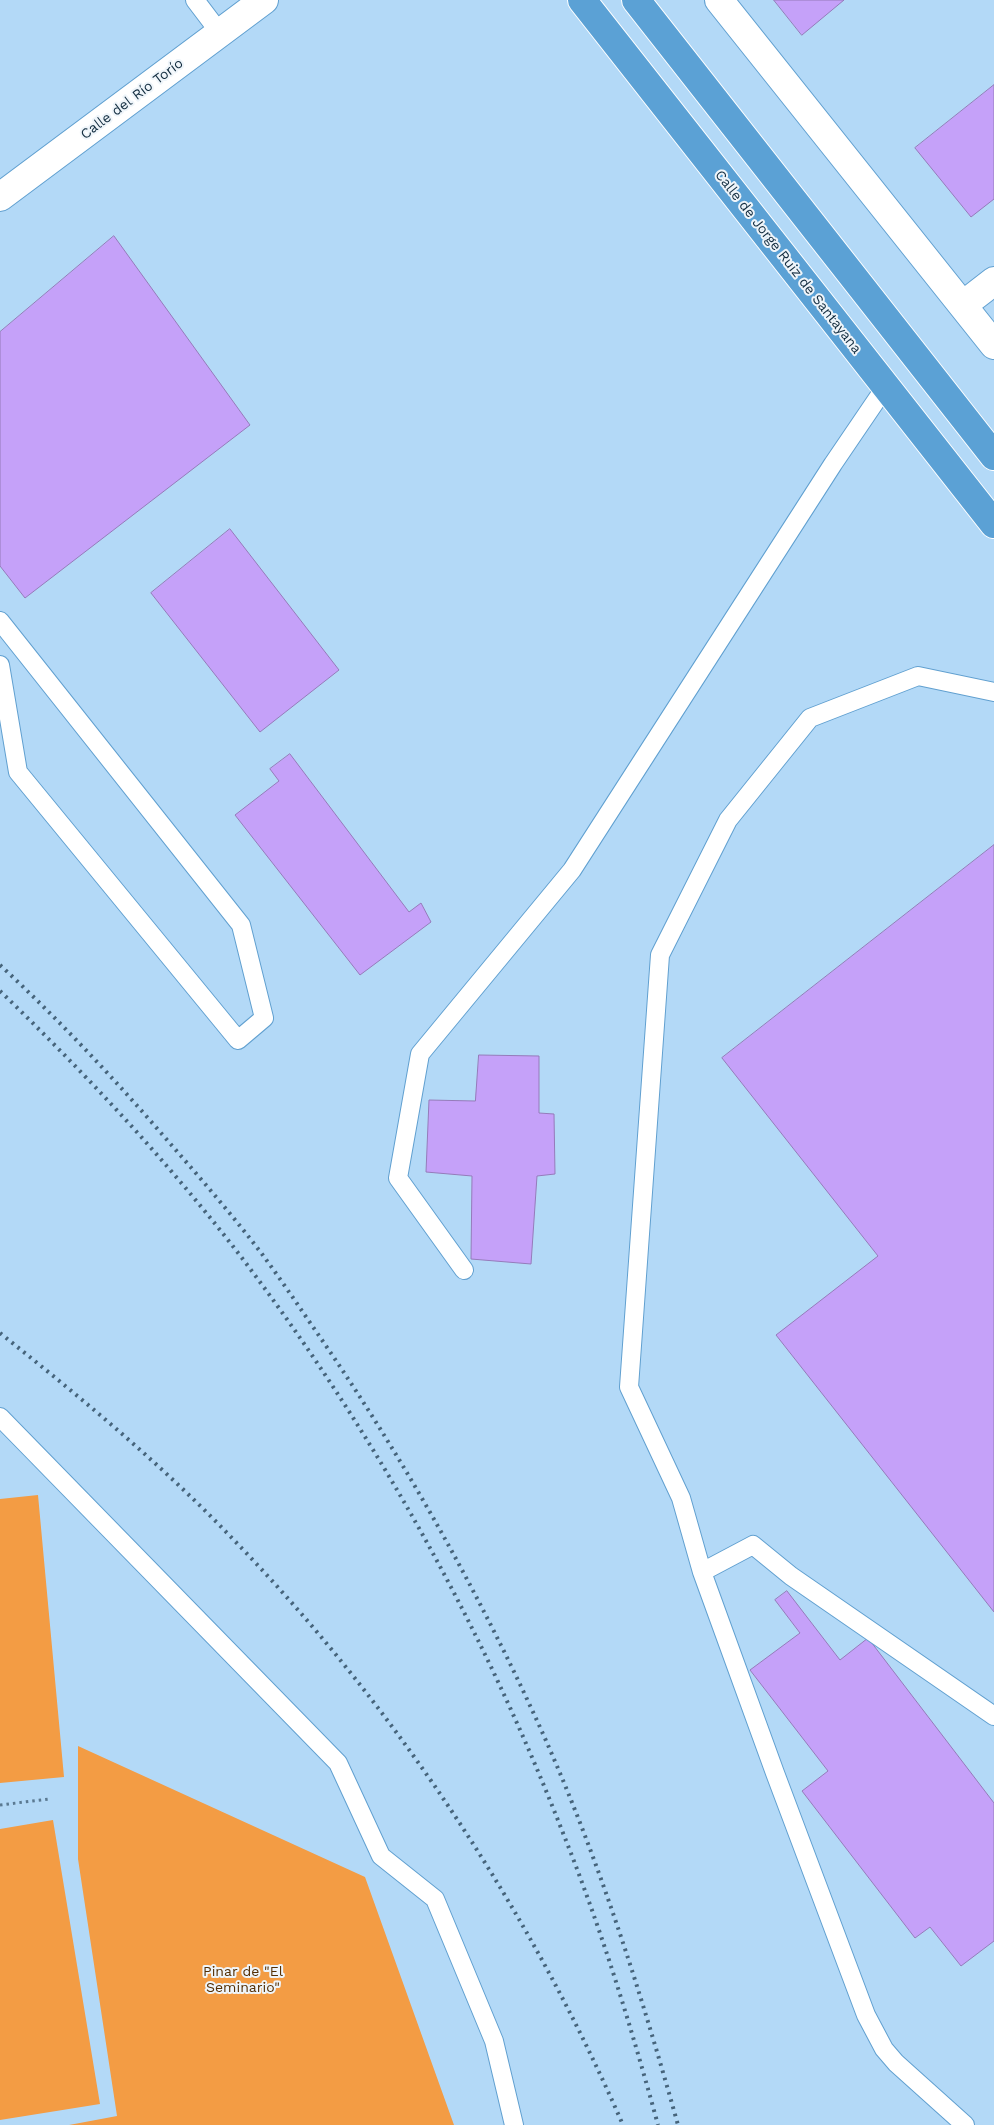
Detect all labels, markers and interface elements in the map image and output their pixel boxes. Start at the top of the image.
street label: Calle del Río Torío [77,55,187,143]
street label: Calle de Jorge Ruiz de Santayana [711,167,865,357]
park label: Pinar de "El Seminario" [203,1964,283,1996]

